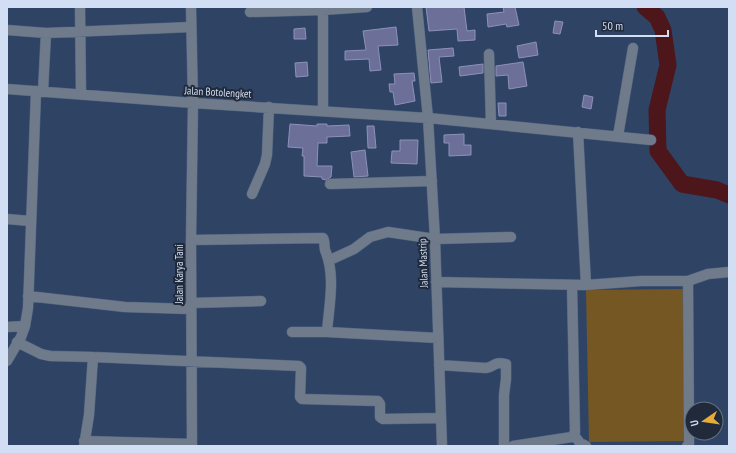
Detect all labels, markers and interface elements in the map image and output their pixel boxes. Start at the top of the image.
scale bar [596,12,668,38]
text: 50 m [602,18,623,33]
street label: Jalan Botolengket [183,83,252,101]
street label: Jalan Mastrip [415,238,431,289]
street label: Jalan Karya Tani [172,244,186,305]
north arrow [684,401,724,441]
text: U [687,419,702,428]

